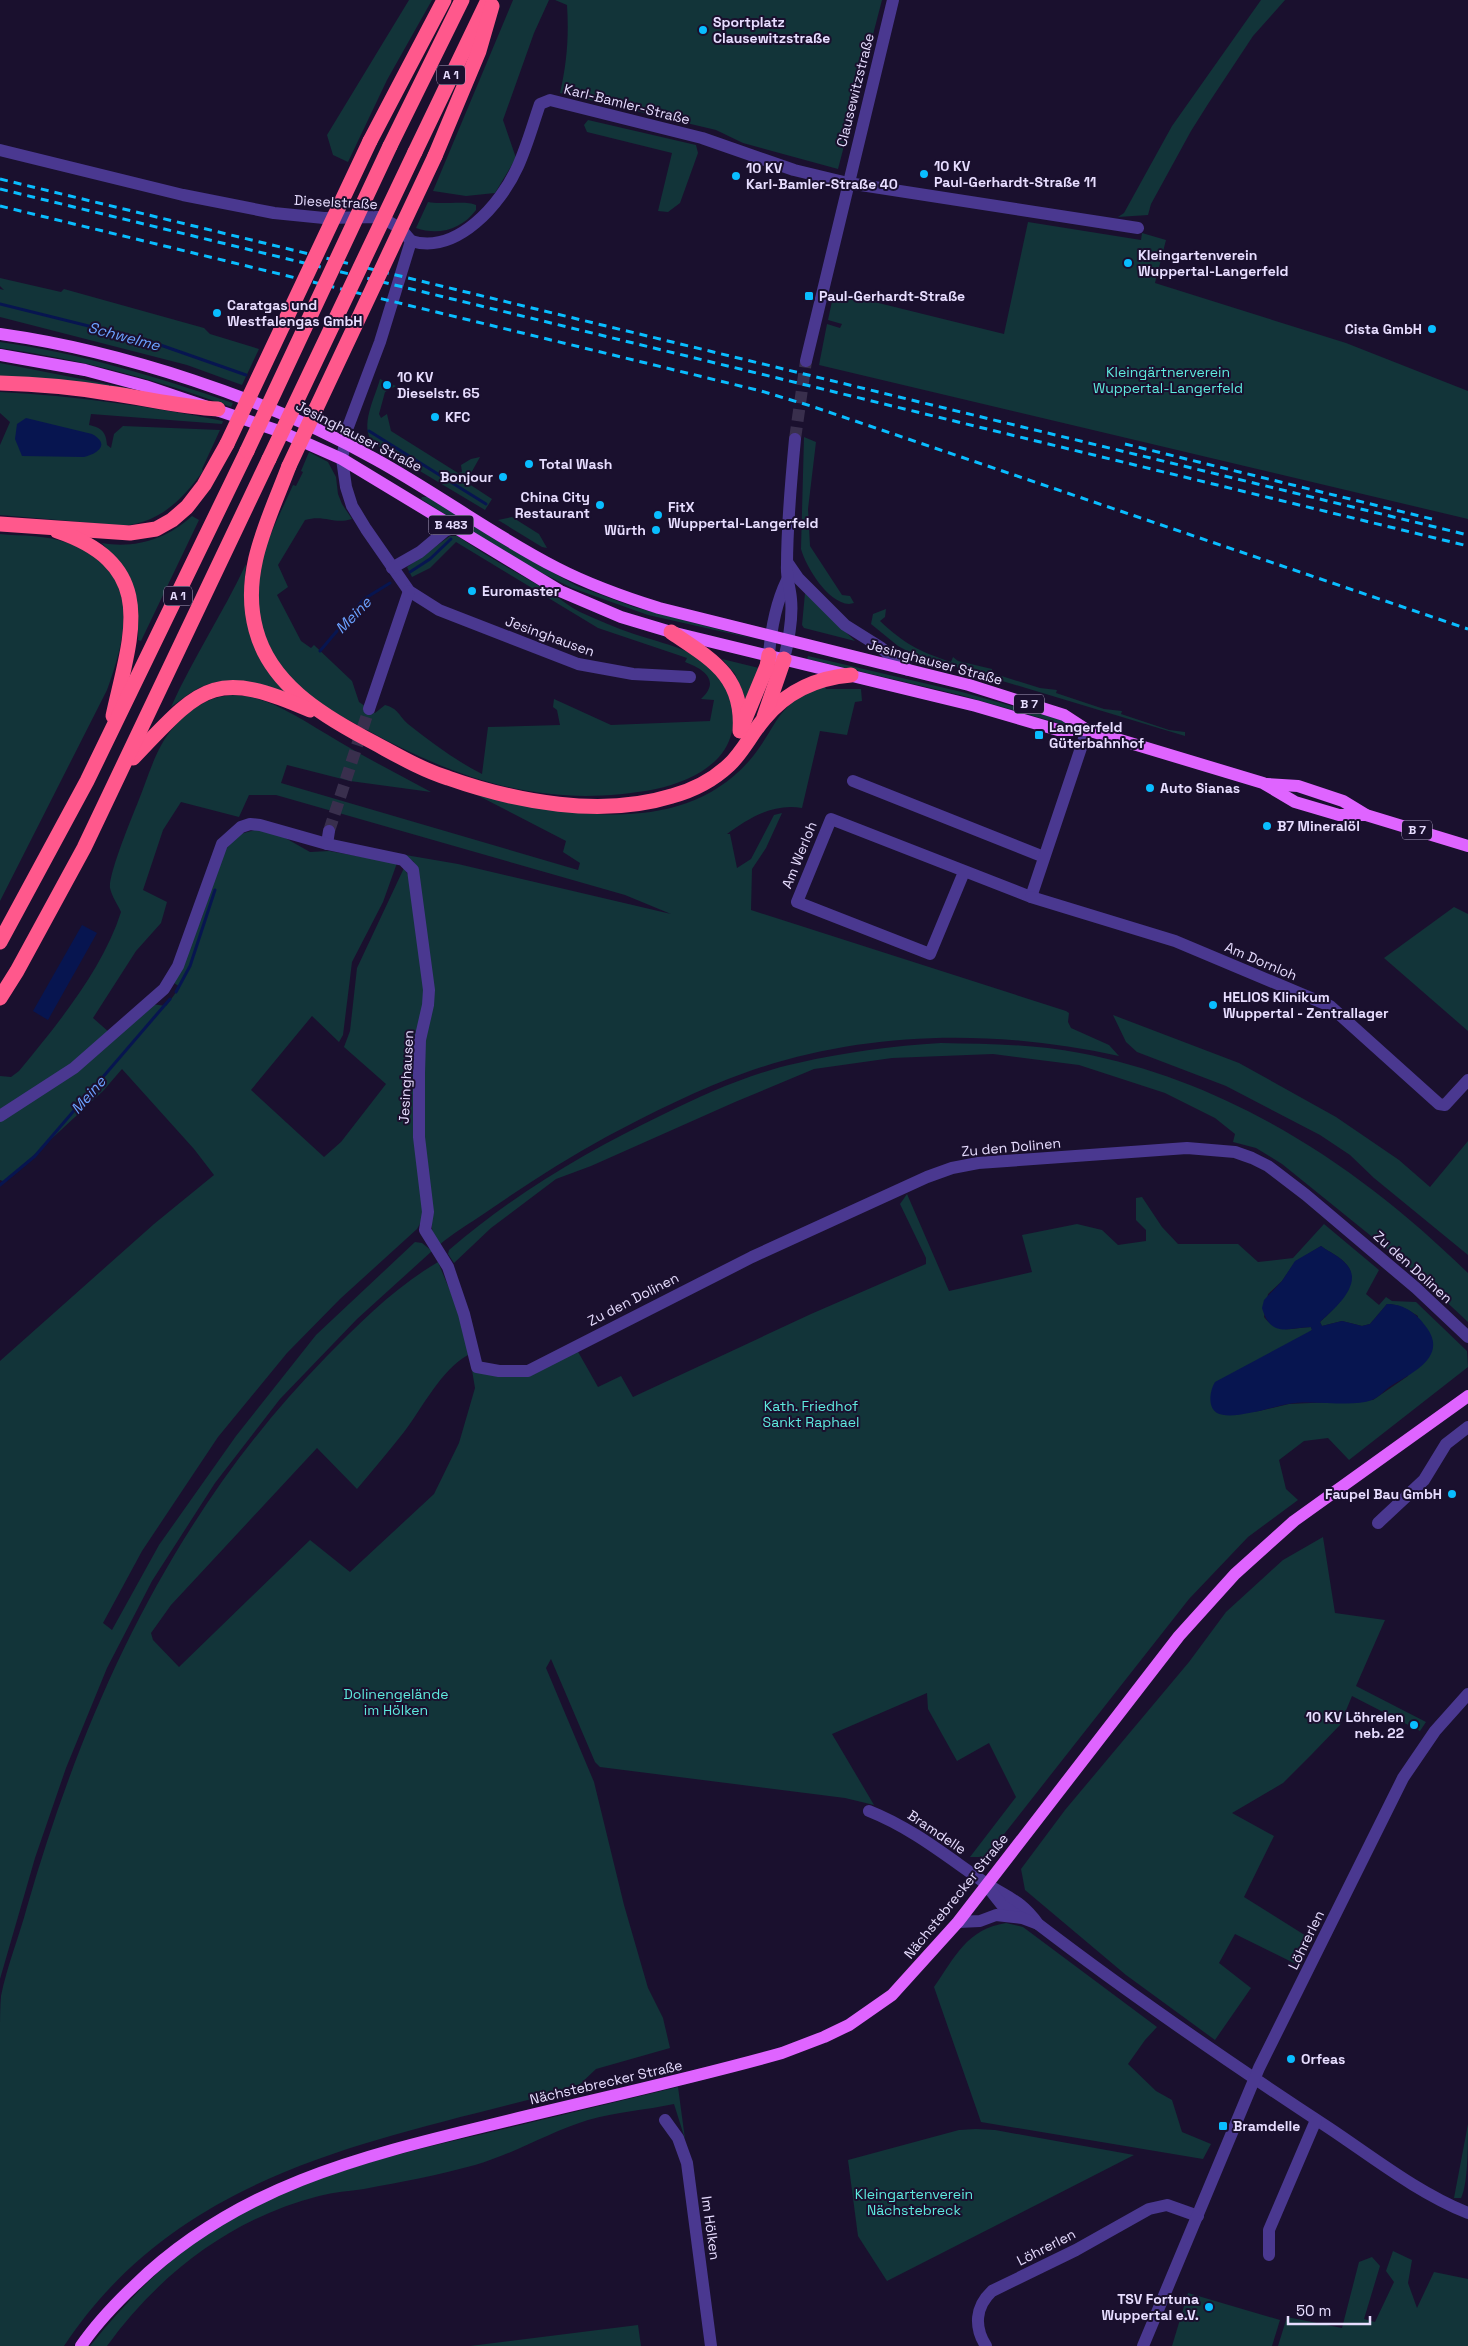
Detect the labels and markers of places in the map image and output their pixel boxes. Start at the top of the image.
place label: Sportplatz Clausewitzstraße [713,13,830,47]
marker: Sportplatz Clausewitzstraße [697,24,709,36]
place label: 10 KV Paul-Gerhardt-Straße 11 [934,157,1096,191]
place label: 10 KV Karl-Bamler-Straße 40 [746,159,898,193]
marker: 10 KV Paul-Gerhardt-Straße 11 [918,168,930,180]
marker: 10 KV Karl-Bamler-Straße 40 [730,170,742,182]
place label: Kleingartenverein Wuppertal-Langerfeld [1138,246,1288,280]
marker: Kleingartenverein Wuppertal-Langerfeld [1122,257,1134,269]
place label: Paul-Gerhardt-Straße [819,287,965,305]
marker: Paul-Gerhardt-Straße [803,290,815,302]
place label: Caratgas und Westfalengas GmbH [227,296,363,330]
marker: Caratgas und Westfalengas GmbH [211,307,223,319]
place label: Cista GmbH [1345,320,1422,338]
marker: Cista GmbH [1426,323,1438,335]
place label: 10 KV Dieselstr. 65 [397,368,480,402]
marker: 10 KV Dieselstr. 65 [381,379,393,391]
place label: KFC [445,408,470,426]
marker: KFC [429,411,441,423]
place label: Total Wash [539,455,612,473]
marker: Total Wash [523,458,535,470]
place label: Bonjour [440,468,493,486]
marker: Bonjour [497,471,509,483]
place label: China City Restaurant [515,488,590,522]
place label: FitX Wuppertal-Langerfeld [668,498,818,532]
marker: China City Restaurant [594,499,606,511]
marker: FitX Wuppertal-Langerfeld [652,509,664,521]
place label: Würth [604,521,646,539]
marker: Würth [650,524,662,536]
place label: Euromaster [482,582,560,600]
marker: Euromaster [466,585,478,597]
place label: Langerfeld Güterbahnhof [1049,718,1144,752]
marker: Langerfeld Güterbahnhof [1033,729,1045,741]
place label: Auto Sianas [1160,779,1240,797]
marker: Auto Sianas [1144,782,1156,794]
place label: B7 Mineralöl [1277,817,1360,835]
marker: B7 Mineralöl [1261,820,1273,832]
place label: HELIOS Klinikum Wuppertal - Zentrallager [1223,988,1389,1022]
marker: HELIOS Klinikum Wuppertal - Zentrallager [1207,999,1219,1011]
place label: Faupel Bau GmbH [1325,1485,1442,1503]
marker: Faupel Bau GmbH [1446,1488,1458,1500]
place label: 10 KV Löhrelen neb. 22 [1306,1708,1404,1742]
marker: 10 KV Löhrelen neb. 22 [1408,1719,1420,1731]
place label: Orfeas [1301,2050,1345,2068]
marker: Orfeas [1285,2053,1297,2065]
place label: Bramdelle [1233,2117,1300,2135]
marker: Bramdelle [1217,2120,1229,2132]
place label: TSV Fortuna Wuppertal e.V. [1101,2290,1199,2324]
marker: TSV Fortuna Wuppertal e.V. [1203,2301,1215,2313]

